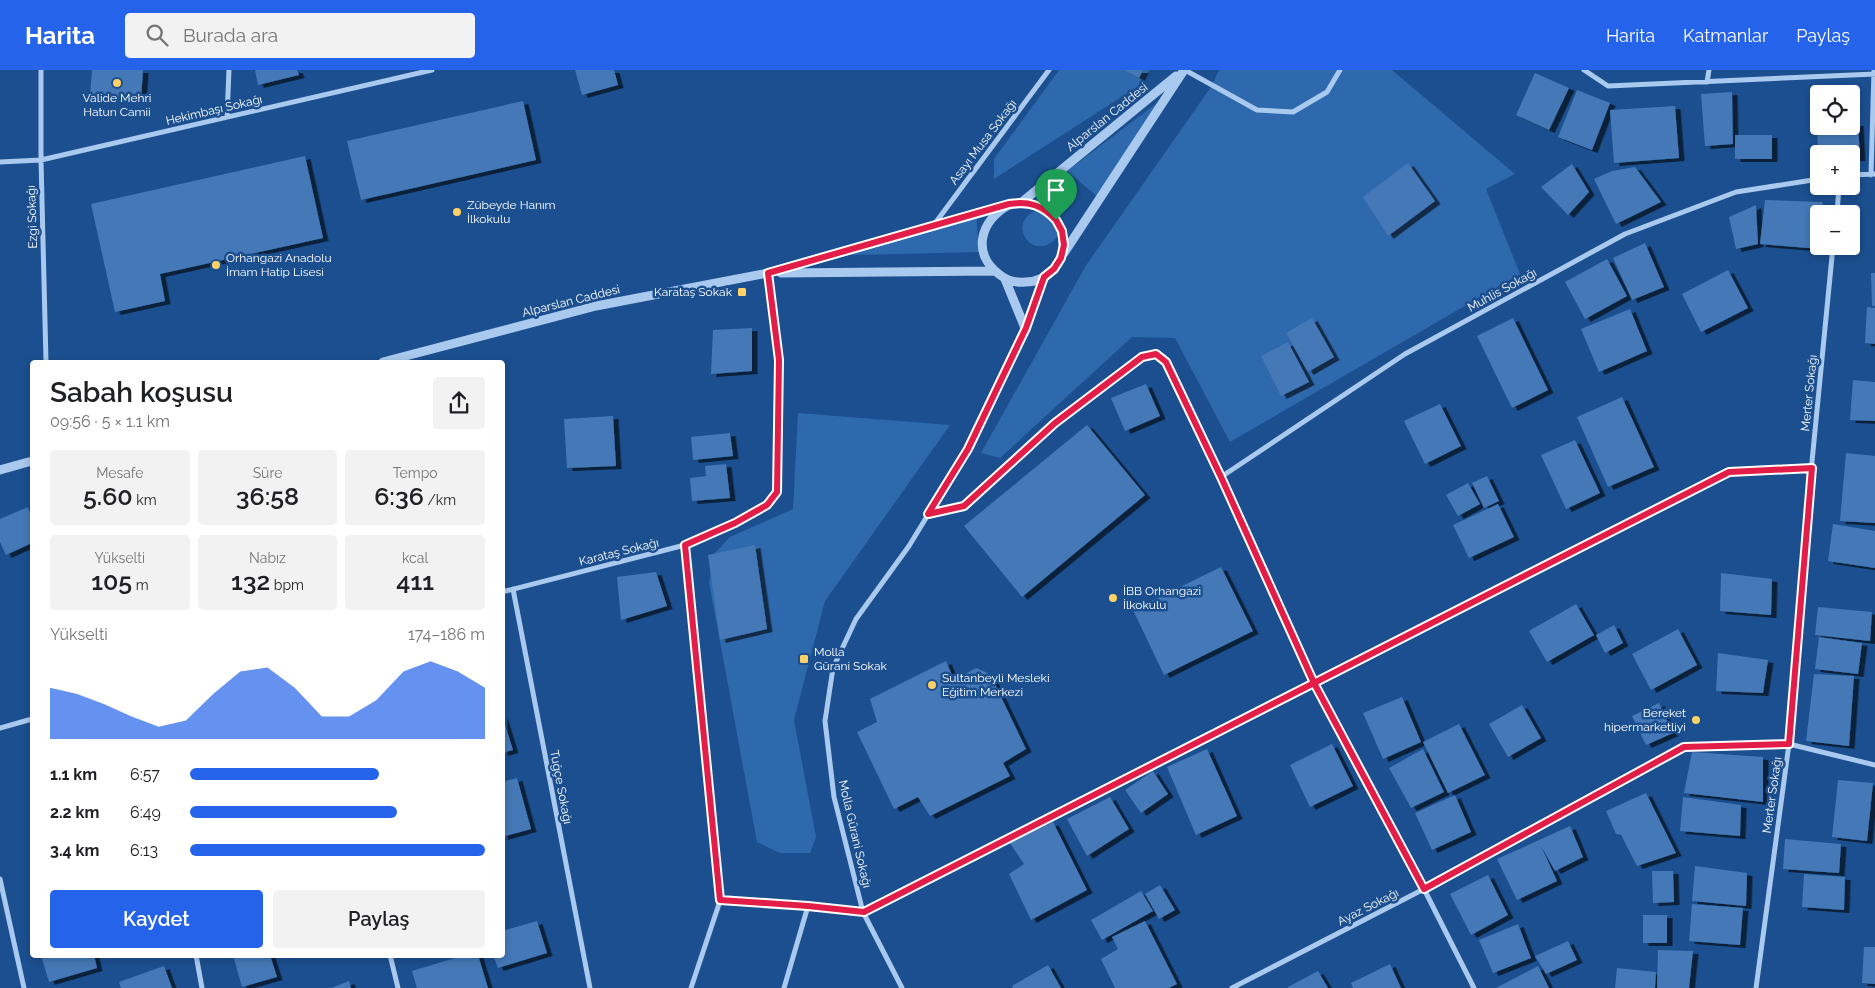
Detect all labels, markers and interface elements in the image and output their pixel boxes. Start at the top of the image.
search box [125,13,475,58]
text: Harita [25,21,95,50]
icon: search [143,21,171,49]
text: Burada ara [183,24,278,46]
text: Harita [1606,25,1655,46]
text: Katmanlar [1683,25,1768,46]
text: Paylaş [1796,25,1850,46]
marker: Valide Mehri Hatun Camii [111,77,123,89]
street label: Alparslan Caddesi [1064,80,1150,154]
map controls [1810,85,1860,255]
button: locate [1810,85,1860,135]
place label: Valide Mehri Hatun Camii [83,91,151,119]
street label: Hekimbaşı Sokağı [164,92,264,128]
street label: Asayı Musa Sokağı [946,97,1020,187]
button: + [1810,145,1860,195]
pin [1035,169,1077,220]
icon: arrive [1042,176,1070,204]
street label: Ezgi Sokağı [24,185,40,249]
place label: Zübeyde Hanım İlkokulu [467,198,556,226]
button: − [1810,205,1860,255]
marker: Zübeyde Hanım İlkokulu [451,206,463,218]
place label: Orhangazi Anadolu İmam Hatip Lisesi [226,251,332,279]
marker: Orhangazi Anadolu İmam Hatip Lisesi [210,259,222,271]
street label: Muhlis Sokağı [1465,265,1539,315]
street label: Alparslan Caddesi [521,282,621,320]
place label: Karataş Sokak [654,285,733,299]
marker: Karataş Sokak [736,286,748,298]
street label: Merter Sokağı [1798,354,1820,432]
text: Sabah koşusu [50,376,233,409]
button: share [433,377,485,429]
text: 09:56 · 5 × 1.1 km [50,412,170,431]
text: Mesafe [96,465,143,481]
text: Süre [253,465,282,481]
text: Tempo [393,465,438,481]
text: 5.60 [83,481,133,511]
text: 36:58 [236,481,299,511]
text: 6:36 [374,481,424,511]
text: km [133,492,157,508]
text: /km [424,492,456,508]
street label: Karataş Sokağı [578,535,660,569]
text: Yükselti [95,550,145,566]
text: Nabız [249,550,286,566]
text: kcal [402,550,428,566]
text: 105 [91,566,132,596]
text: 132 [231,566,270,596]
text: 411 [396,566,434,596]
text: m [132,577,149,593]
text: bpm [270,577,304,593]
place label: İBB Orhangazi İlkokulu [1123,584,1201,612]
marker: İBB Orhangazi İlkokulu [1107,592,1119,604]
text: Yükselti [50,625,108,644]
text: 174–186 m [408,625,485,644]
place label: Molla Gürani Sokak [814,645,887,673]
marker: Molla Gürani Sokak [798,653,810,665]
place label: Sultanbeyli Mesleki Eğitim Merkezi [942,671,1050,699]
marker: Sultanbeyli Mesleki Eğitim Merkezi [926,679,938,691]
place label: Bereket hipermarketliyi [1604,706,1686,734]
marker: Bereket hipermarketliyi [1690,714,1702,726]
street label: Tuğçe Sokağı [547,749,575,825]
street label: Merter Sokağı [1760,756,1784,834]
text: 1.1 km [50,765,97,784]
text: 6:57 [130,765,160,784]
street label: Molla Gürani Sokağı [836,779,874,889]
text: 2.2 km [50,803,99,822]
text: 6:49 [130,803,161,822]
text: 3.4 km [50,841,99,860]
text: 6:13 [130,841,158,860]
street label: Ayaz Sokağı [1335,886,1401,928]
button: Kaydet [50,890,263,948]
button: Paylaş [273,890,485,948]

